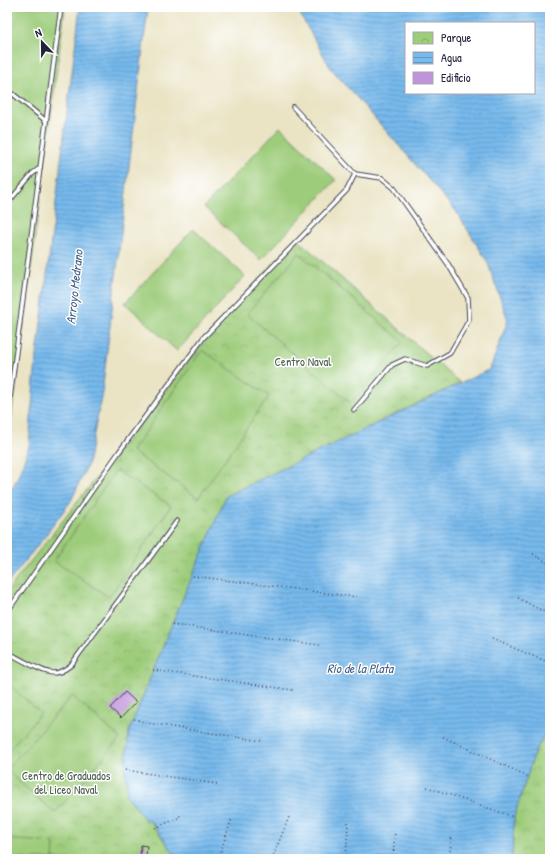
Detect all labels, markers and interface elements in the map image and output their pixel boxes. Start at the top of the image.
north arrow [22,22,62,62]
legend [405,22,535,94]
text: N [33,25,44,40]
text: Parque [441,29,471,46]
text: Agua [441,49,462,66]
text: Edificio [441,69,471,86]
water label: Arroyo Medrano [61,247,87,325]
park label: Centro Naval [275,353,332,370]
water label: Río de la Plata [327,659,395,677]
park label: Centro de Graduados del Liceo Naval [22,767,111,798]

